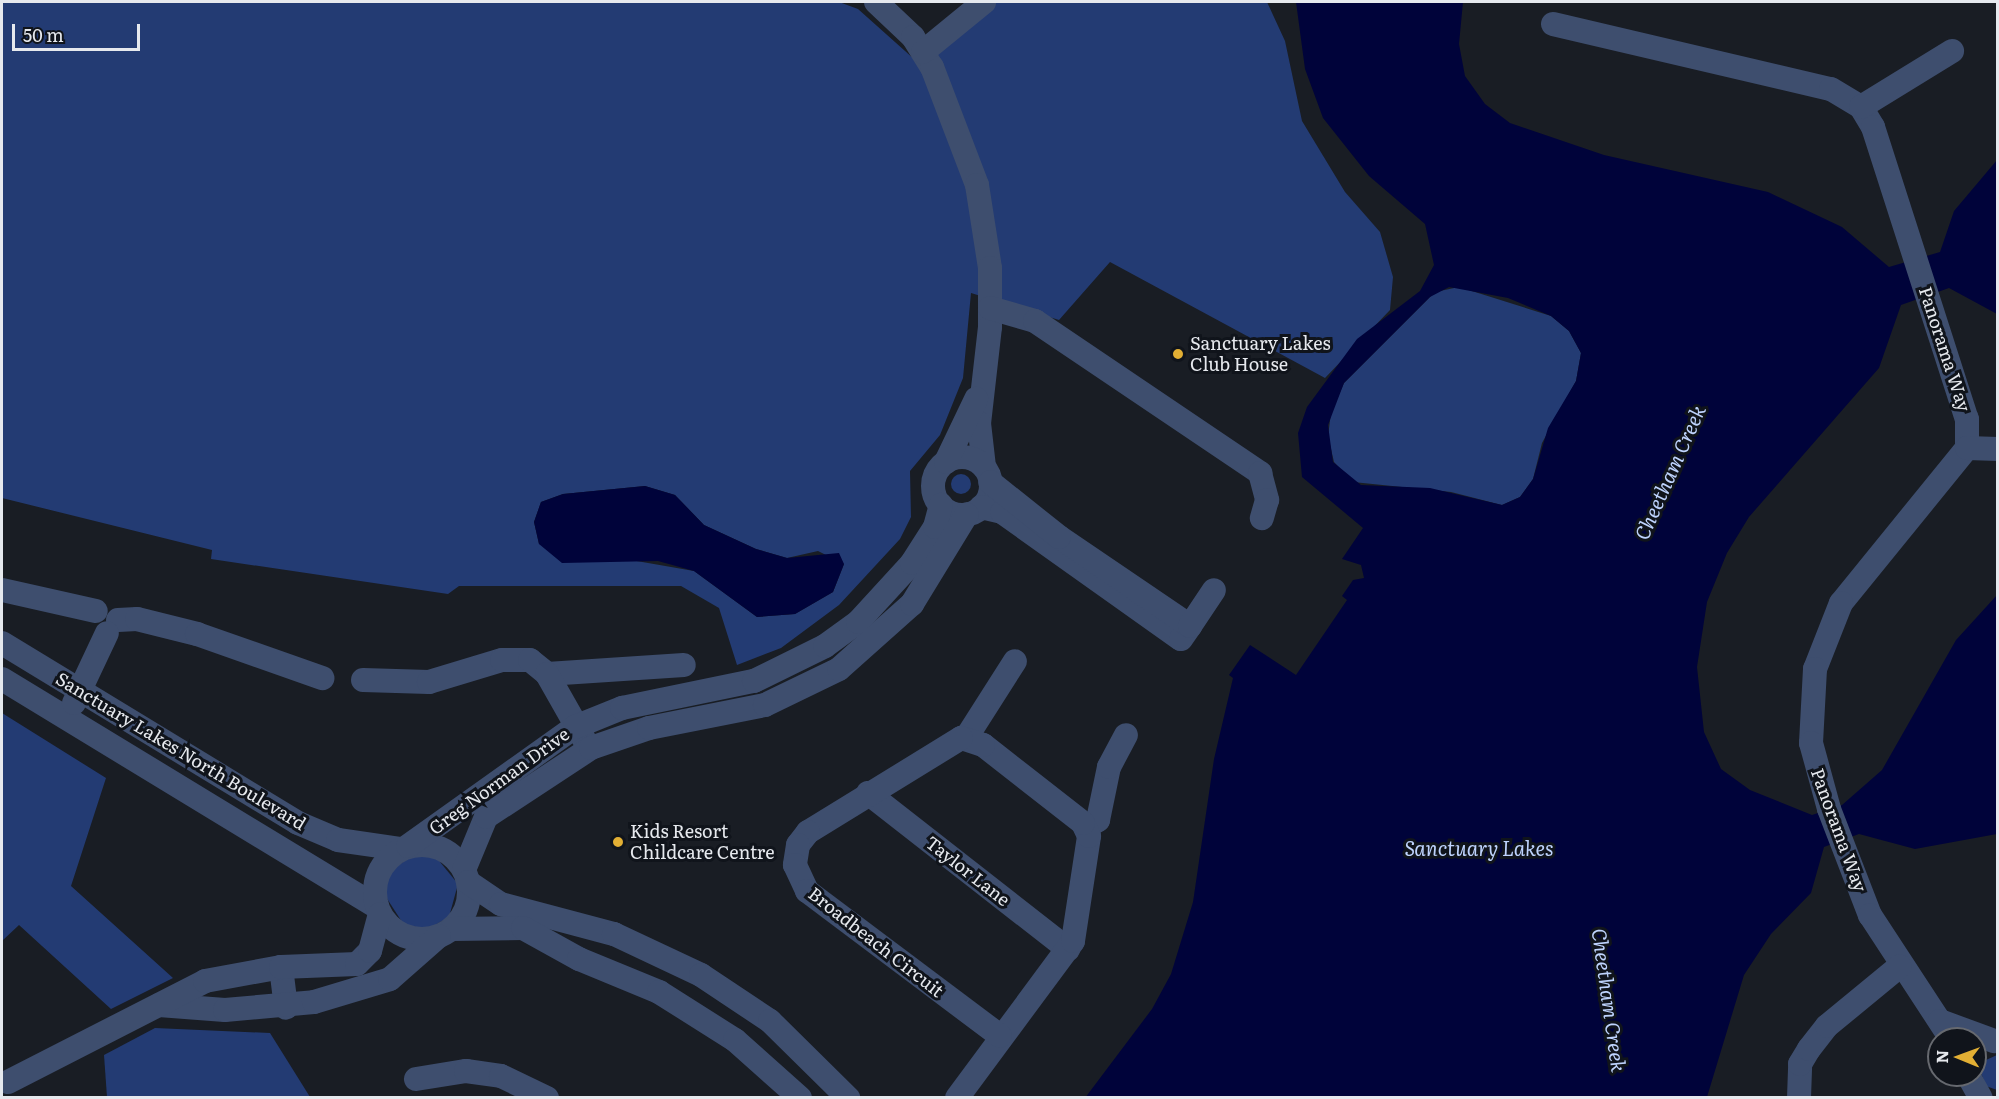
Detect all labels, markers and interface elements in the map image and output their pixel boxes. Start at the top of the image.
scale bar [15,12,142,50]
text: 50 m [23,21,64,48]
street label: Panorama Way [1915,284,1975,414]
place label: Sanctuary Lakes Club House [1190,333,1331,376]
marker: Sanctuary Lakes Club House [1171,347,1185,361]
water label: Cheetham Creek [1629,401,1709,543]
street label: Sanctuary Lakes North Boulevard [52,668,310,834]
street label: Greg Norman Drive [425,723,573,839]
street label: Panorama Way [1807,765,1871,895]
place label: Kids Resort Childcare Centre [630,821,774,864]
street label: Taylor Lane [922,831,1014,911]
marker: Kids Resort Childcare Centre [611,835,625,849]
water label: Sanctuary Lakes [1404,835,1554,859]
street label: Broadbeach Circuit [804,882,948,1002]
water label: Cheetham Creek [1588,927,1632,1073]
north arrow [1927,1027,1987,1087]
text: N [1929,1050,1953,1064]

